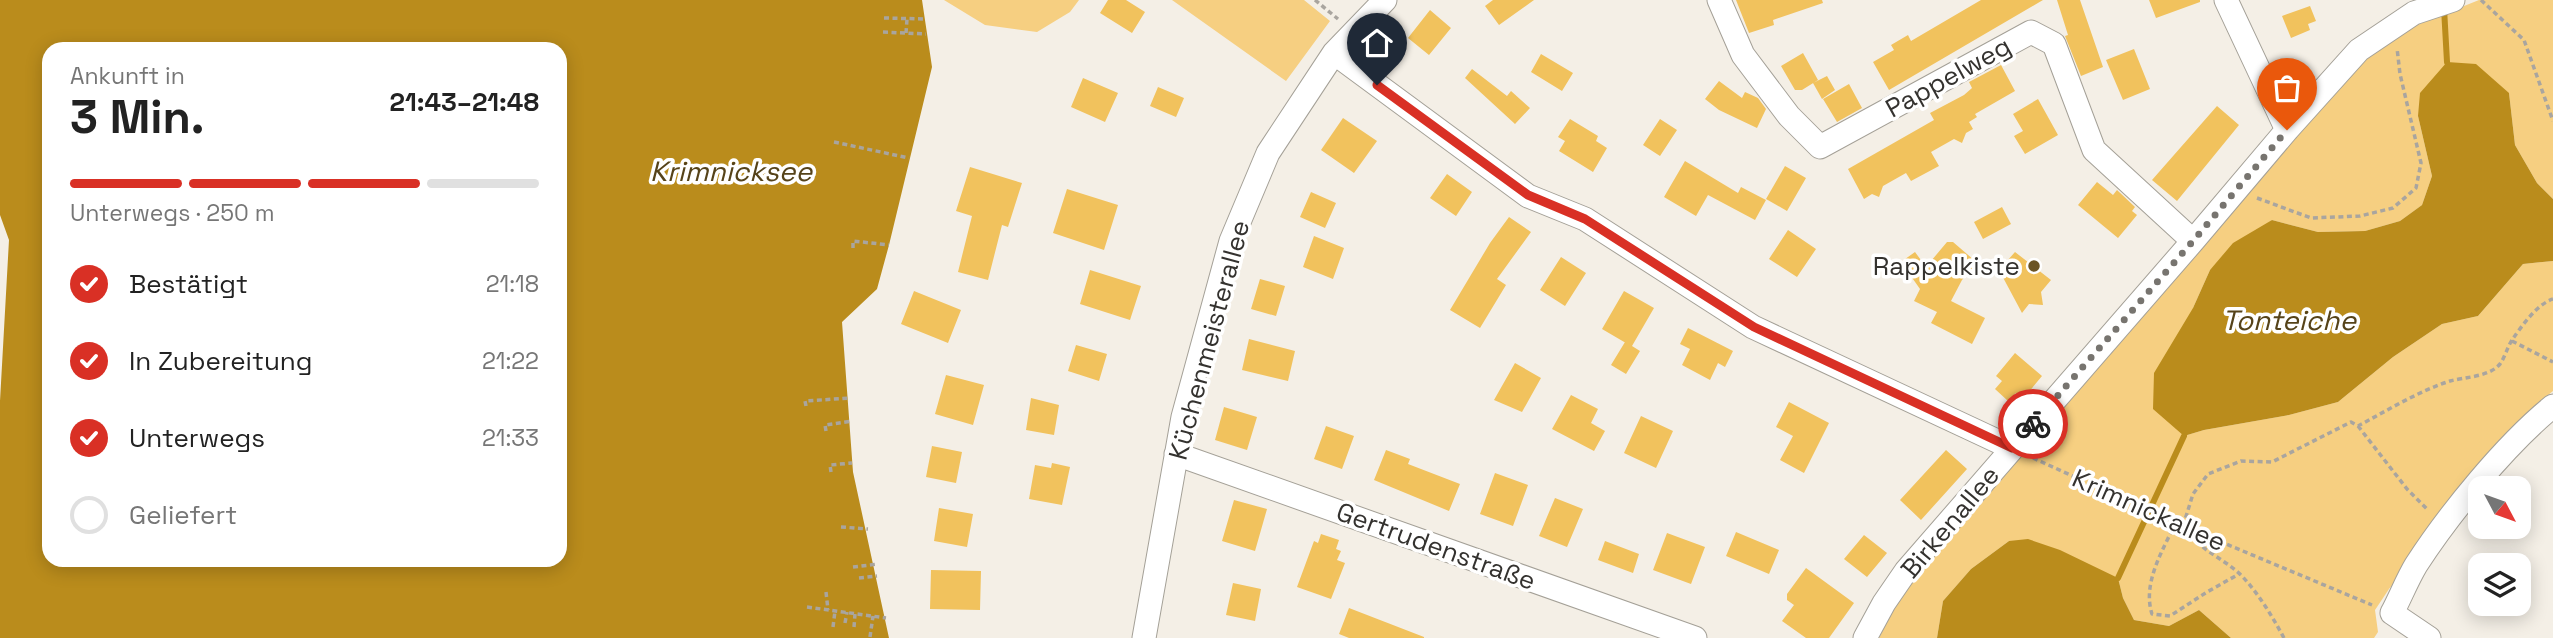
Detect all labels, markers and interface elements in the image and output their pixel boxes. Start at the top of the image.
pin [1347,13,1407,85]
icon: home [1358,24,1396,62]
street label: Pappelweg [1879,29,2017,125]
pin [2257,58,2317,130]
text: Ankunft in [70,61,185,91]
icon: bag [2268,69,2306,107]
text: 21:43–21:48 [389,85,539,119]
text: 3 Min. [70,88,205,146]
water label: Krimnicksee [650,153,813,189]
text: Unterwegs · 250 m [70,198,274,228]
street label: Küchenmeisterallee [1161,217,1257,463]
place label: Rappelkiste [1873,249,2020,283]
marker: Rappelkiste [2026,258,2042,274]
icon: check [70,265,108,303]
text: Bestätigt [129,267,248,301]
text: 21:18 [486,269,539,299]
water label: Tonteiche [2222,302,2357,338]
icon: check [70,342,108,380]
text: In Zubereitung [129,344,313,378]
text: 21:22 [482,346,539,376]
courier [1998,389,2068,459]
icon: bike [2014,405,2052,443]
icon: check [70,419,108,457]
text: Unterwegs [129,421,265,455]
text: 21:33 [482,423,539,453]
street label: Birkenallee [1893,459,2007,585]
street label: Krimnickallee [2067,461,2231,559]
north arrow [2468,476,2530,539]
map controls [2468,476,2531,616]
street label: Gertrudenstraße [1332,494,1540,598]
text: Geliefert [129,498,237,532]
button: layers [2468,553,2531,616]

